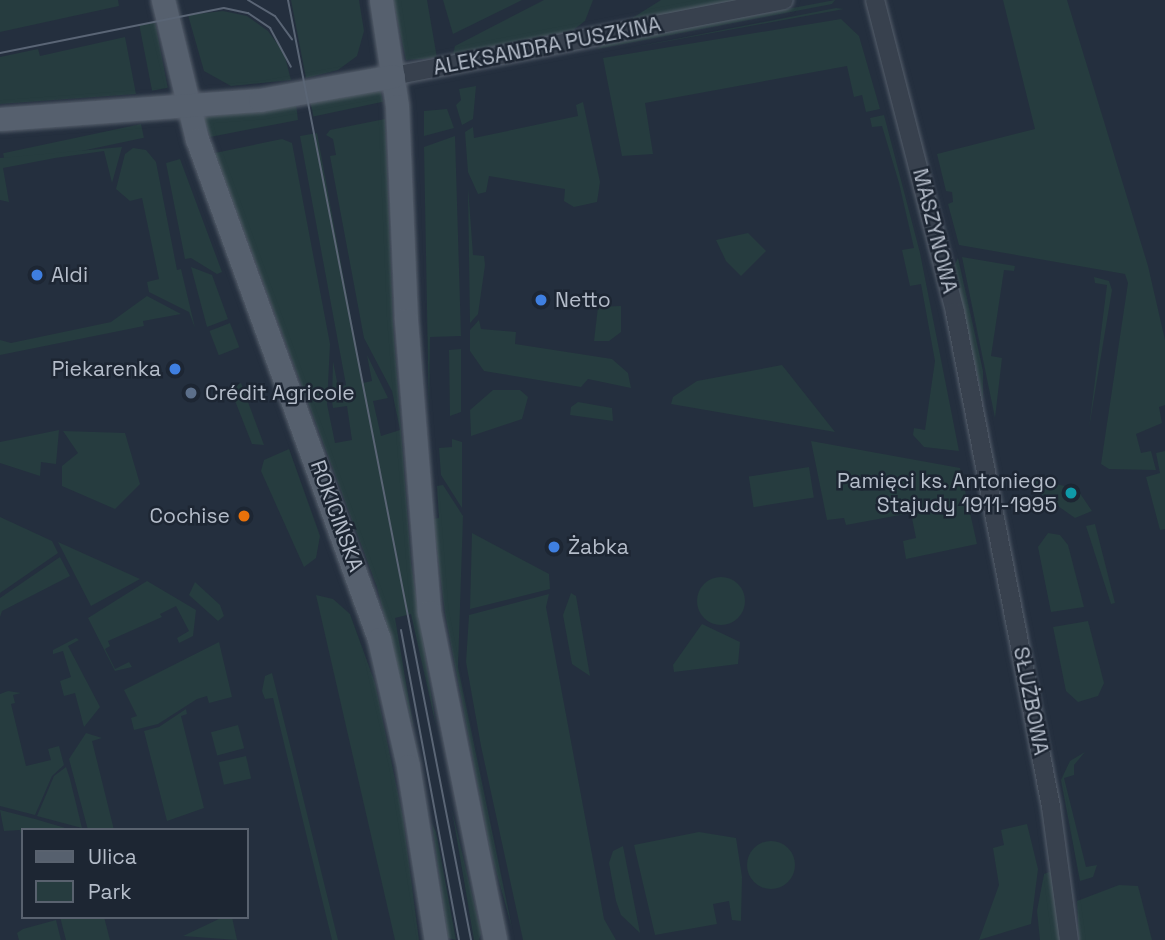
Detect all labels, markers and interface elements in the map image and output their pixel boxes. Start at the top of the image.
street label: ALEKSANDRA PUSZKINA [431,12,663,80]
street label: MASZYNOWA [907,166,963,296]
place label: Aldi [51,262,88,288]
marker: Aldi [29,267,45,283]
place label: Netto [555,287,611,313]
marker: Netto [533,292,549,308]
place label: Piekarenka [52,356,161,382]
marker: Piekarenka [167,361,183,377]
place label: Crédit Agricole [205,380,355,406]
marker: Crédit Agricole [183,385,199,401]
street label: ROKICIŃSKA [305,457,369,575]
place label: Pamięci ks. Antoniego Stajudy 1911-1995 [836,468,1057,518]
marker: Pamięci ks. Antoniego Stajudy 1911-1995 [1063,485,1079,501]
place label: Cochise [149,503,230,529]
marker: Cochise [236,508,252,524]
place label: Żabka [568,534,629,560]
marker: Żabka [546,539,562,555]
street label: SŁUŻBOWA [1008,645,1054,757]
legend [21,828,248,919]
text: Ulica [88,843,137,870]
text: Park [88,878,132,905]

